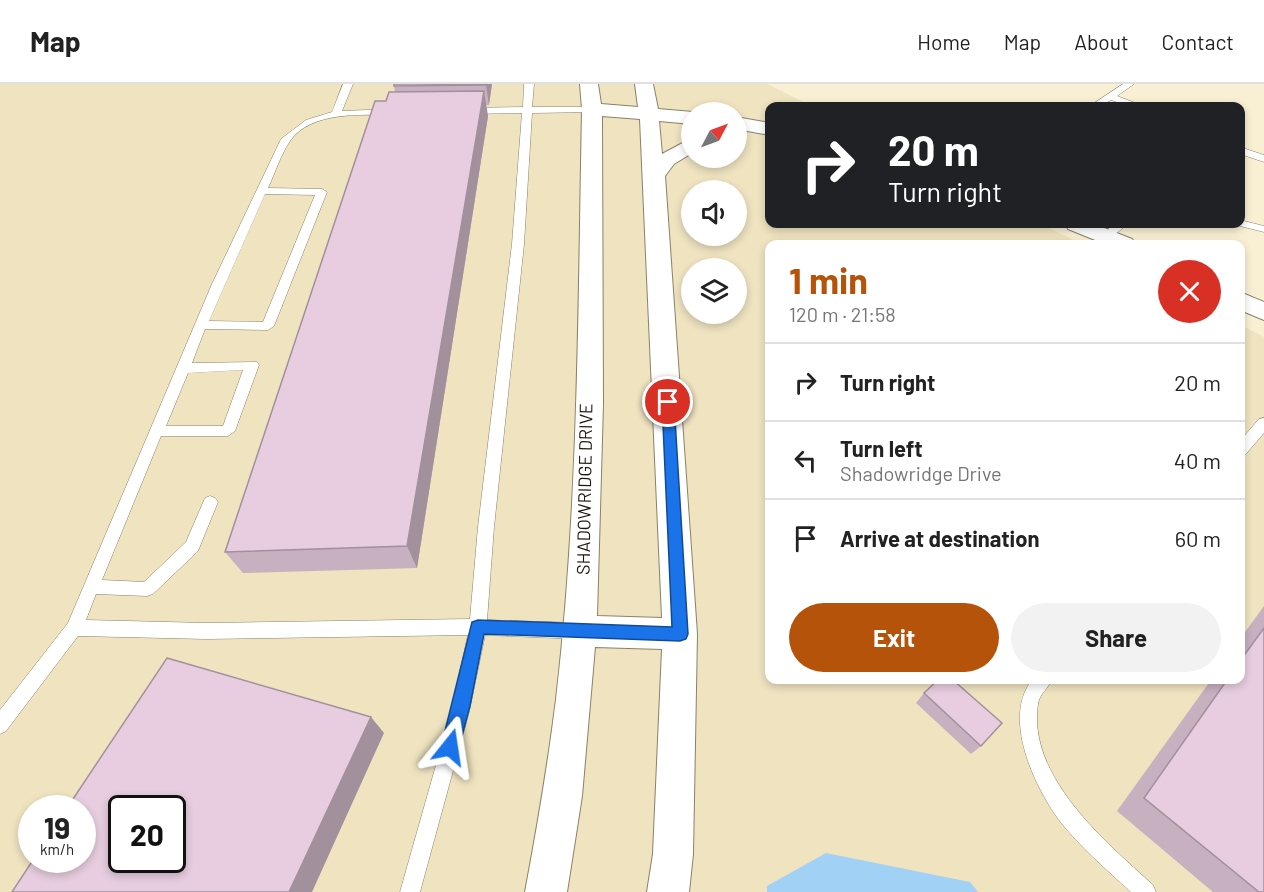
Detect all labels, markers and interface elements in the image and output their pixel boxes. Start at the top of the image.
text: Map [30,24,81,58]
text: Home [917,29,971,54]
text: Map [1004,29,1041,54]
text: About [1074,29,1129,54]
text: Contact [1162,29,1234,54]
north arrow [681,102,747,168]
map controls [681,102,747,324]
text: 20 m [888,124,979,174]
icon: right [789,126,867,204]
text: Turn right [888,175,1002,207]
button: sound [681,180,747,246]
button: layers [681,258,747,324]
text: 1 min [789,258,868,301]
button: close [1158,260,1221,323]
text: 120 m · 21:58 [789,302,896,326]
icon: right [789,366,822,399]
text: Turn right [840,369,935,395]
text: 20 m [1174,369,1221,395]
pin [642,376,693,427]
icon: arrive [651,385,684,418]
street label: SHADOWRIDGE DRIVE [572,403,596,575]
text: Turn left [840,435,923,461]
icon: left [789,444,822,477]
text: 40 m [1174,447,1221,473]
text: Shadowridge Drive [840,461,1002,485]
icon: arrive [789,522,822,555]
text: Arrive at destination [840,525,1039,551]
text: 60 m [1175,525,1221,551]
button: Exit [789,603,999,672]
button: Share [1011,603,1221,672]
position arrow [418,715,482,779]
speed limit sign: 20 [108,795,186,873]
text: 19 [44,809,70,845]
text: km/h [40,840,74,858]

